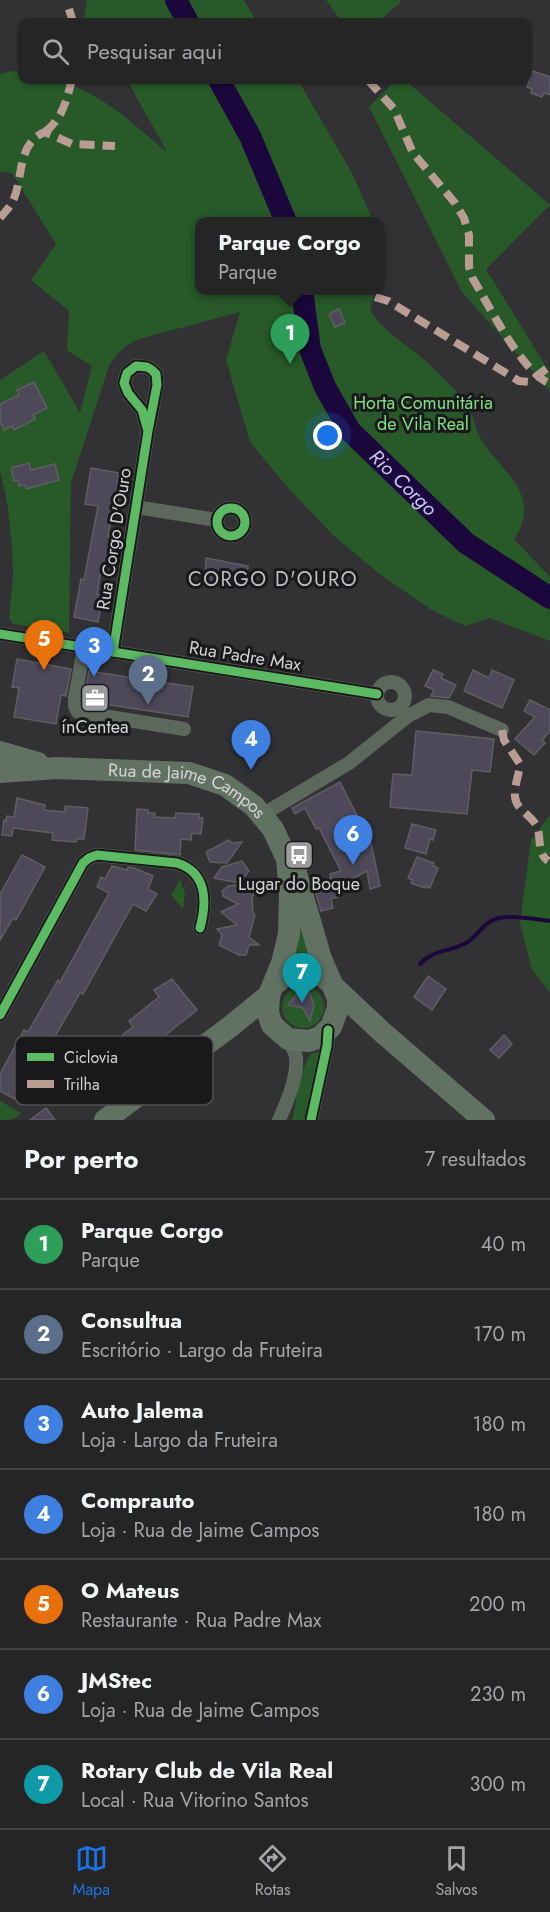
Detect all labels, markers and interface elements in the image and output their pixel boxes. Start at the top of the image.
search box [18,18,532,84]
icon: search [39,35,72,68]
text: Pesquisar aqui [87,35,222,67]
popup [195,217,384,295]
text: Parque Corgo [218,226,361,258]
text: Parque [218,258,277,287]
pin: 1 [270,314,310,364]
park label: Horta Comunitária de Vila Real [353,390,493,437]
your location [313,421,342,450]
water label: Rio Corgo [362,443,444,523]
street label: Rua Corgo D'Ouro [90,466,138,612]
district label: CORGO D'OURO [188,565,358,594]
pin: 5 [24,620,63,670]
pin: 3 [74,628,113,677]
street label: Rua Padre Max [187,634,303,678]
pin: 2 [128,656,168,705]
office icon: ínCentea [79,682,111,714]
place label: ínCentea [61,714,129,740]
pin: 4 [232,720,270,770]
street label: Rua de Jaime Campos [108,757,272,824]
pin: 6 [334,816,372,865]
bus stop icon: Lugar do Boque [283,839,315,871]
place label: Lugar do Boque [238,871,360,897]
pin: 7 [282,954,322,1003]
legend [15,1036,213,1105]
text: Ciclovia [64,1046,118,1069]
text: Trilha [64,1073,100,1096]
text: Por perto [24,1140,138,1178]
text: 7 resultados [425,1145,526,1174]
text: Parque Corgo [81,1214,224,1246]
text: 1 [38,1230,49,1259]
text: 40 m [481,1230,526,1259]
text: Parque [81,1246,140,1275]
text: Consultua [81,1304,182,1336]
text: 2 [37,1320,50,1349]
text: 170 m [473,1320,526,1349]
text: Escritório · Largo da Fruteira [81,1336,323,1365]
text: Auto Jalema [81,1394,204,1426]
text: 3 [37,1410,50,1439]
text: 180 m [472,1410,526,1439]
text: Loja · Largo da Fruteira [81,1426,278,1455]
text: Comprauto [81,1484,195,1516]
text: 4 [37,1500,50,1529]
text: 180 m [472,1500,526,1529]
text: Loja · Rua de Jaime Campos [81,1516,319,1545]
text: O Mateus [81,1574,179,1606]
text: 5 [37,1590,50,1619]
text: 200 m [469,1590,526,1619]
text: Restaurante · Rua Padre Max [81,1606,321,1635]
text: JMStec [81,1664,152,1696]
text: 6 [37,1680,50,1709]
text: 230 m [470,1680,526,1709]
text: Loja · Rua de Jaime Campos [81,1696,319,1725]
text: Rotary Club de Vila Real [81,1754,333,1786]
text: 7 [37,1770,50,1799]
text: 300 m [469,1770,526,1799]
text: Local · Rua Vitorino Santos [81,1786,308,1815]
tab: Mapa [72,1842,110,1901]
tab: Rotas [255,1842,291,1901]
tab: Salvos [435,1842,478,1901]

